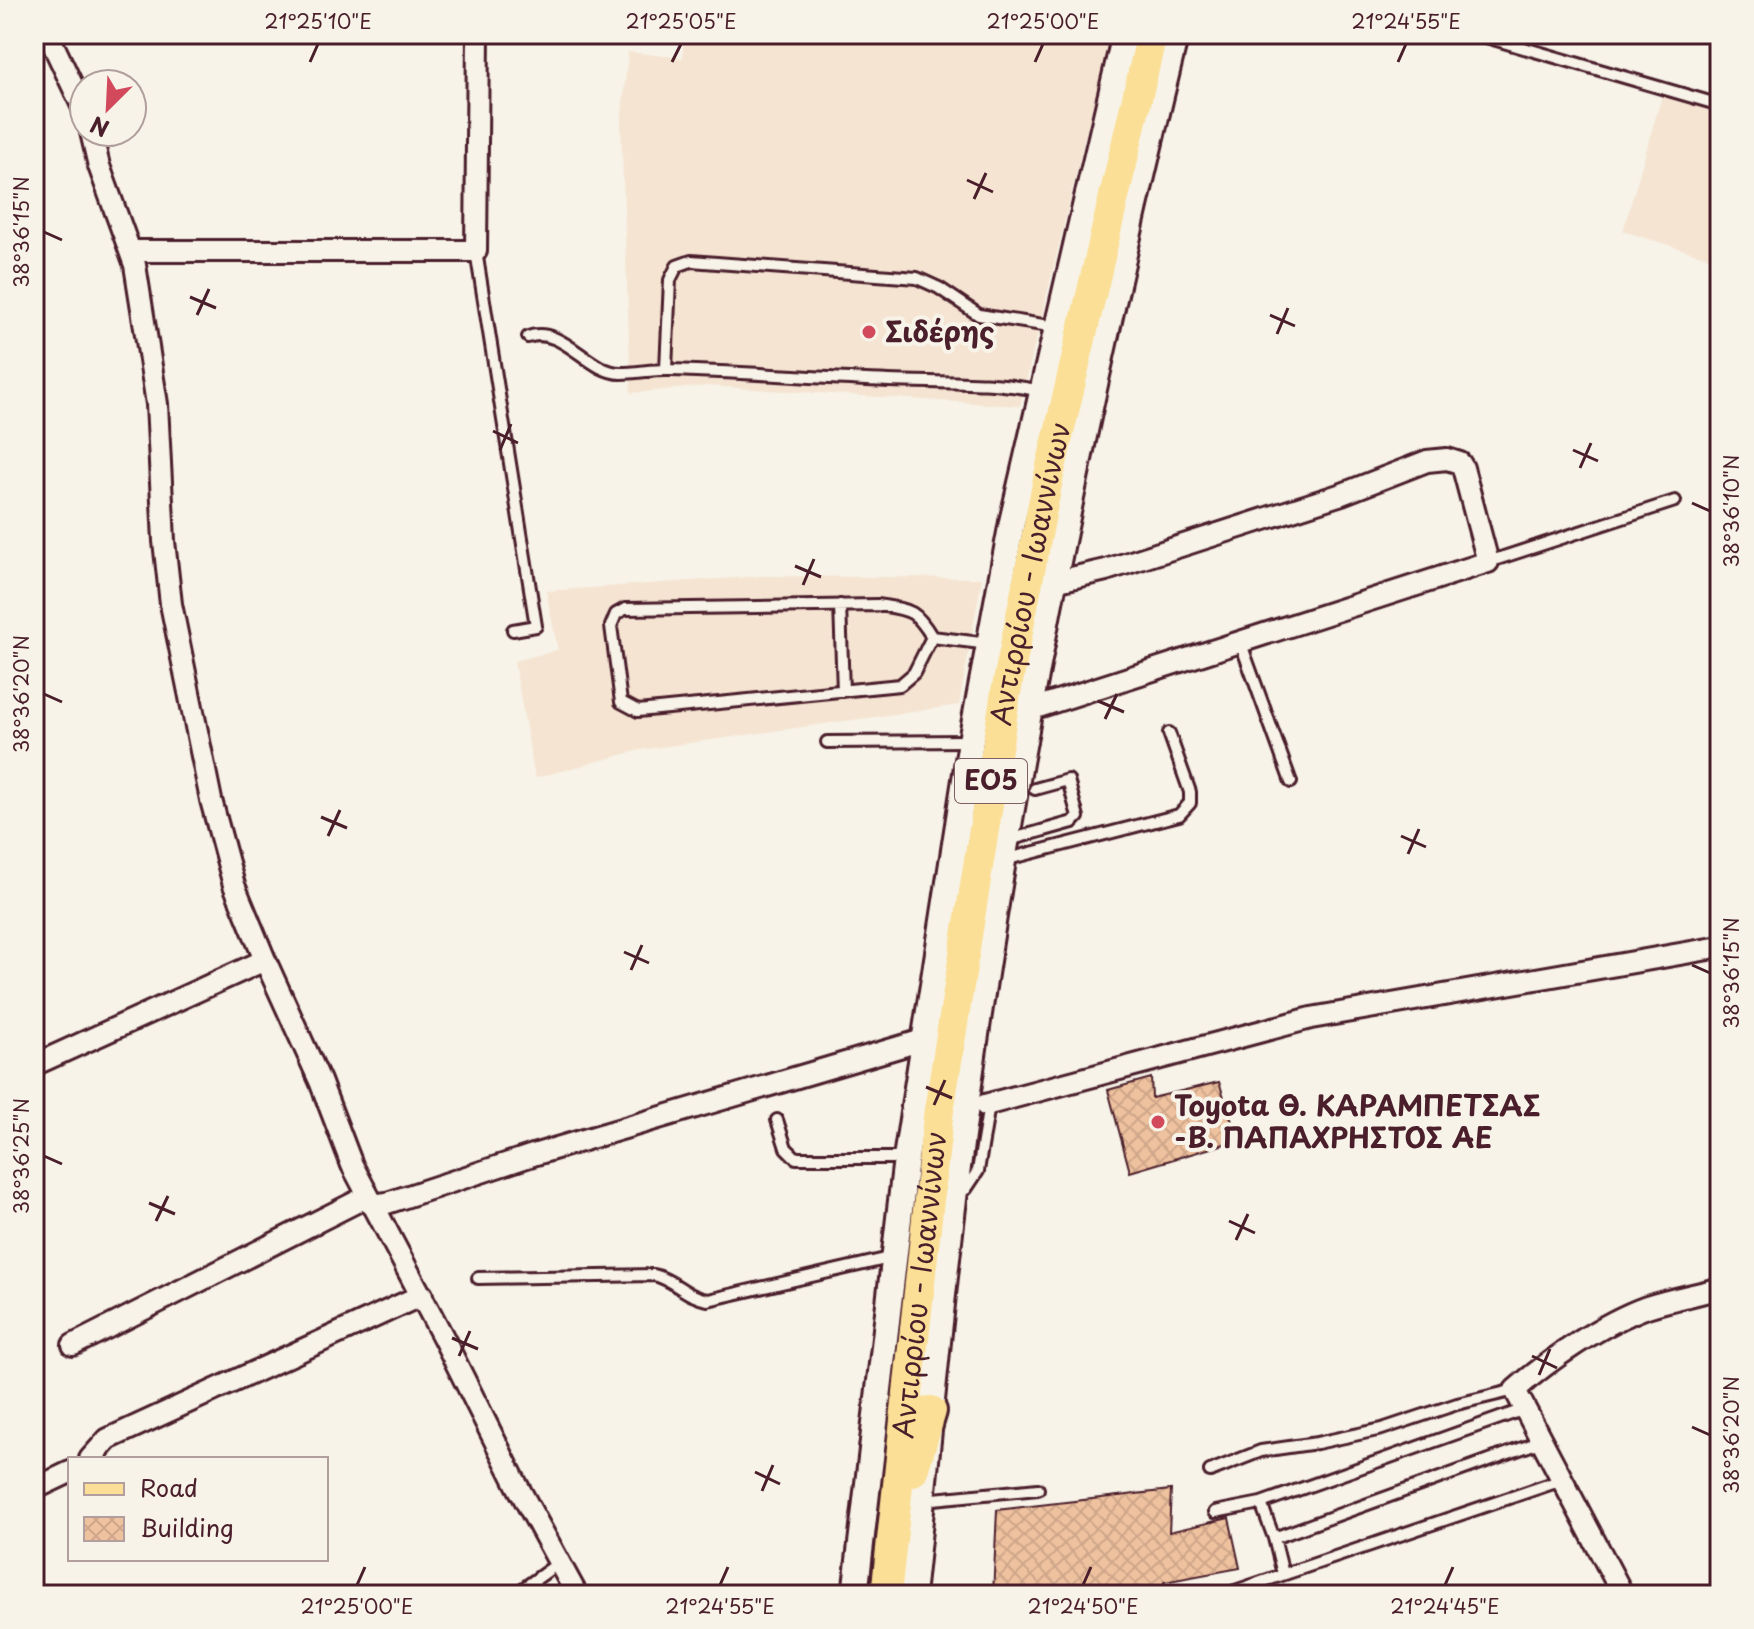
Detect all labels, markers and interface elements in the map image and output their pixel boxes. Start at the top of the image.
text: 21°25'10"E [264,6,372,36]
text: 21°25'05"E [625,6,737,36]
text: 21°25'00"E [987,6,1099,36]
text: 21°24'55"E [1351,6,1461,36]
north arrow [68,68,148,148]
text: N [85,109,114,146]
text: 38°36'15"N [6,176,36,288]
place label: Σιδέρης [885,309,994,352]
marker: Σιδέρης [860,323,878,341]
street label: Αντιρρίου - Ιωαννίνων [978,417,1081,728]
text: 38°36'10"N [1716,454,1746,568]
text: 38°36'20"N [6,635,36,753]
road number: ΕΟ5 [955,759,1027,803]
text: 38°36'15"N [1716,917,1746,1029]
place label: Toyota Θ. ΚΑΡΑΜΠΕΤΣΑΣ -Β. ΠΑΠΑΧΡΗΣΤΟΣ ΑΕ [1174,1083,1541,1158]
text: 38°36'25"N [6,1098,36,1214]
marker: Toyota Θ. ΚΑΡΑΜΠΕΤΣΑΣ -Β. ΠΑΠΑΧΡΗΣΤΟΣ ΑΕ [1149,1113,1167,1131]
street label: Αντιρρίου - Ιωαννίνων [880,1129,956,1440]
text: 38°36'20"N [1716,1376,1746,1494]
legend [68,1457,328,1561]
text: Road [140,1469,198,1505]
text: Building [140,1509,234,1545]
text: 21°25'00"E [301,1591,413,1621]
text: 21°24'55"E [665,1591,775,1621]
text: 21°24'50"E [1028,1591,1139,1621]
text: 21°24'45"E [1390,1591,1500,1621]

